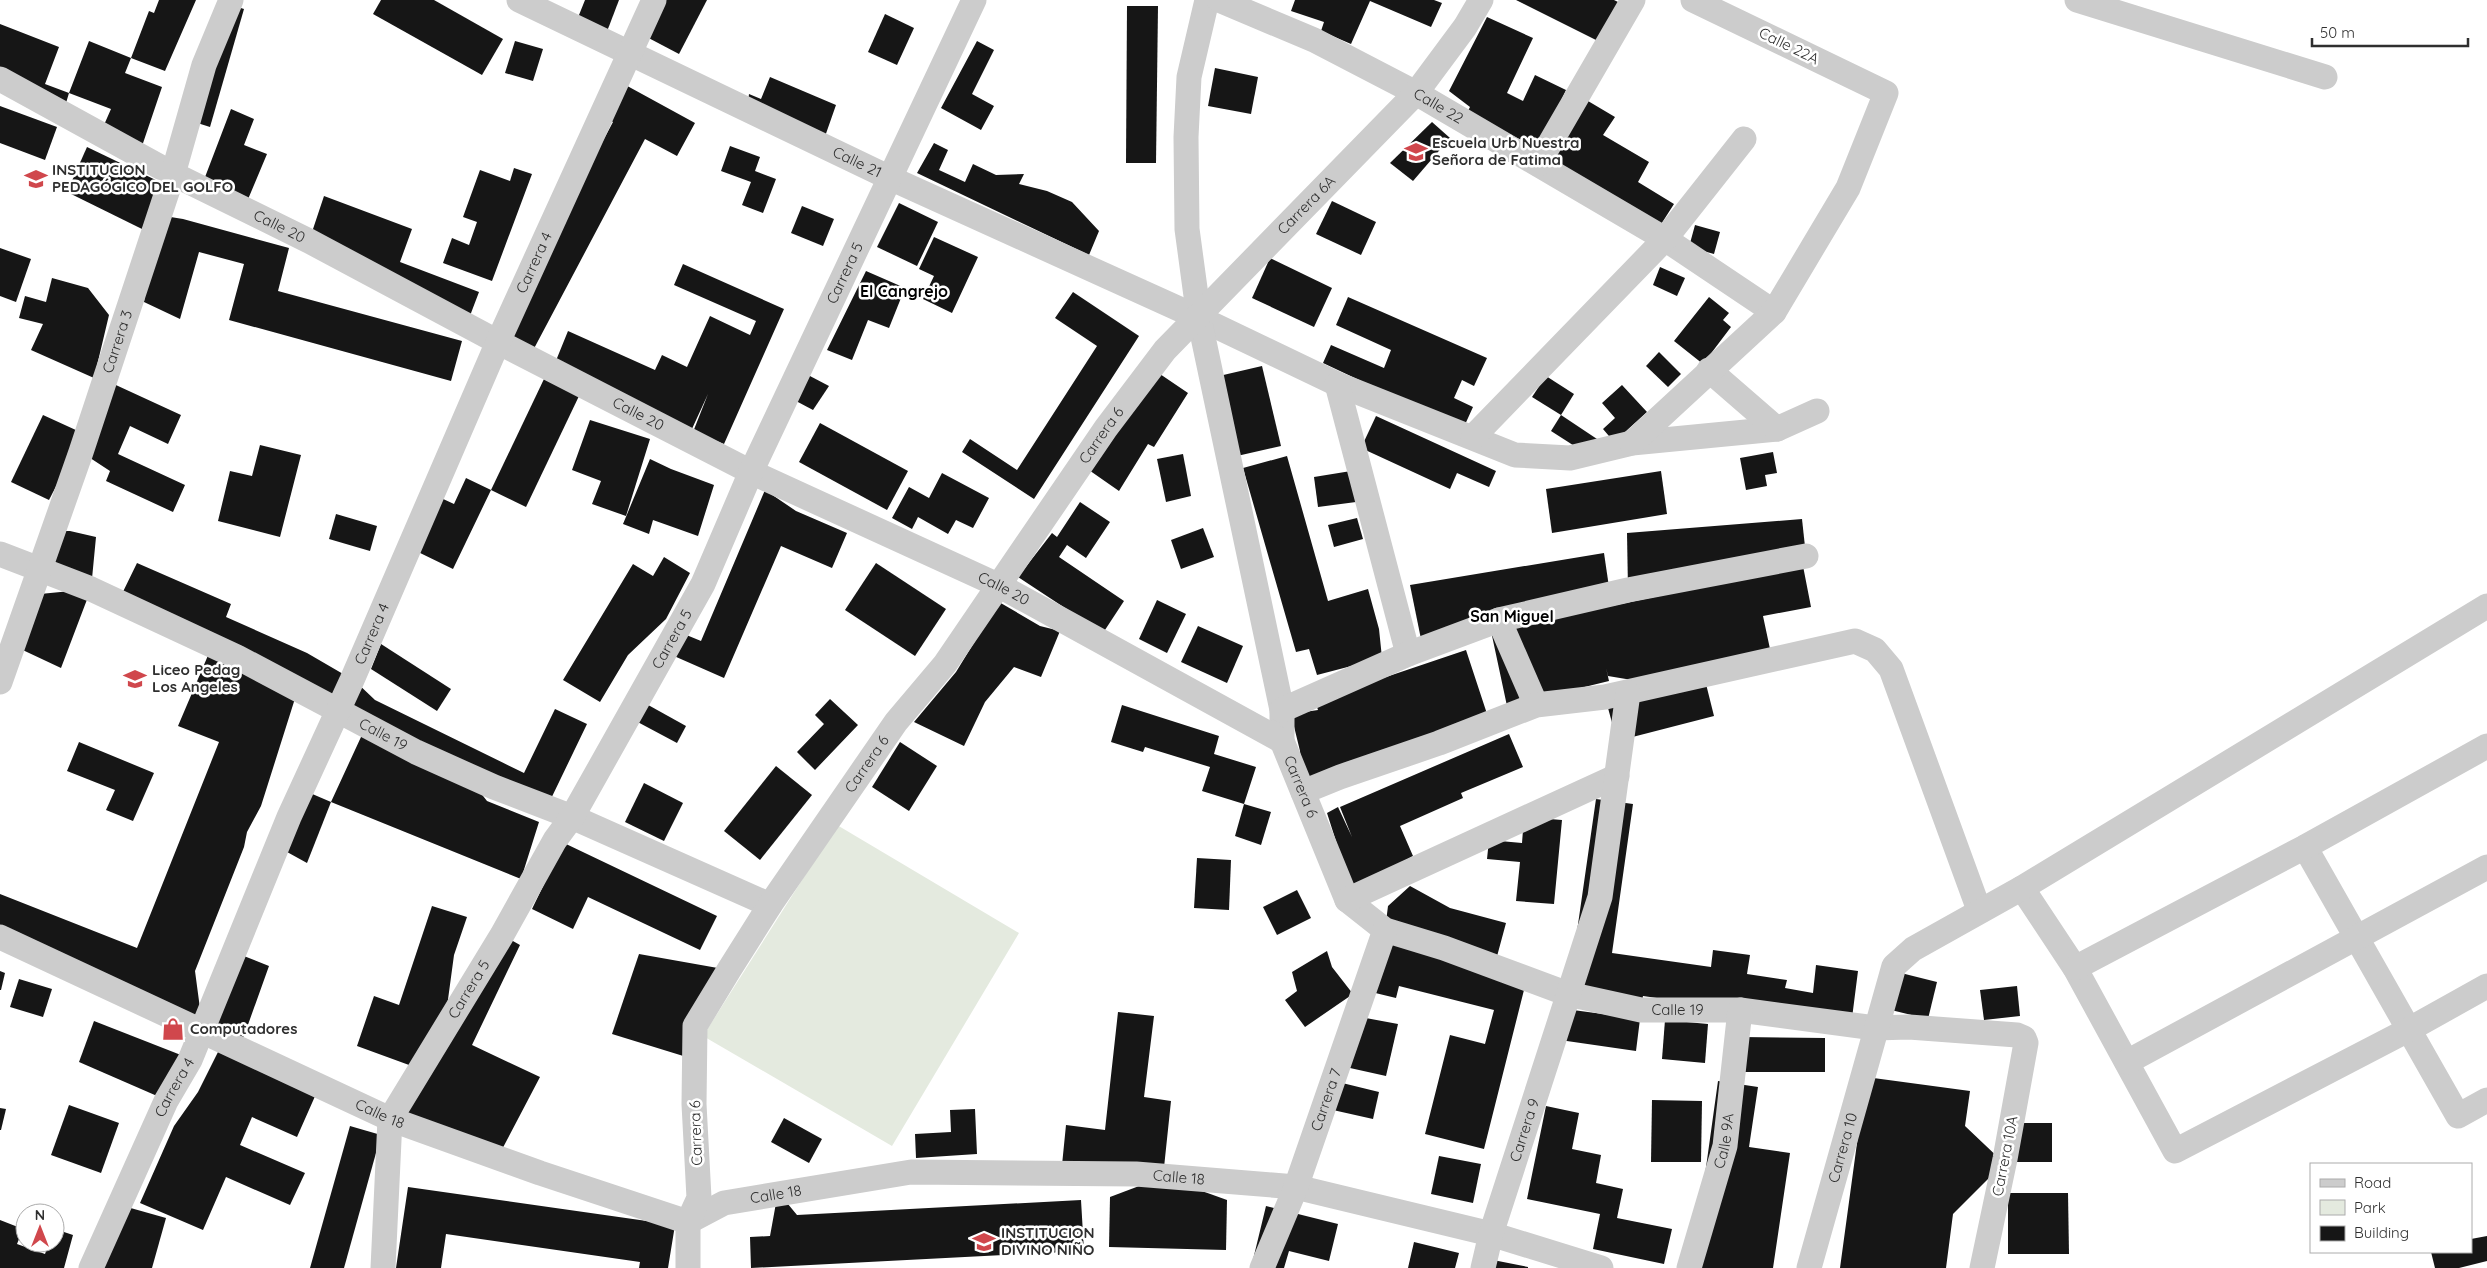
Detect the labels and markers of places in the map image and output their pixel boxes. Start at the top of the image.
place label: Escuela Urb Nuestra Señora de Fatima [1432,133,1579,169]
school or university icon: Escuela Urb Nuestra Señora de Fatima [1403,139,1429,165]
place label: INSTITUCION PEDAGÓGICO DEL GOLFO [52,160,233,196]
school or university icon: INSTITUCION PEDAGÓGICO DEL GOLFO [23,166,49,192]
place label: Liceo Pedag Los Angeles [152,660,240,696]
school or university icon: Liceo Pedag Los Angeles [122,666,148,692]
shop icon: Computadores [160,1016,186,1042]
place label: Computadores [190,1019,297,1038]
place label: INSTITUCION DIVINO NIÑO [1001,1223,1095,1259]
school or university icon: INSTITUCION DIVINO NIÑO [971,1229,997,1255]

